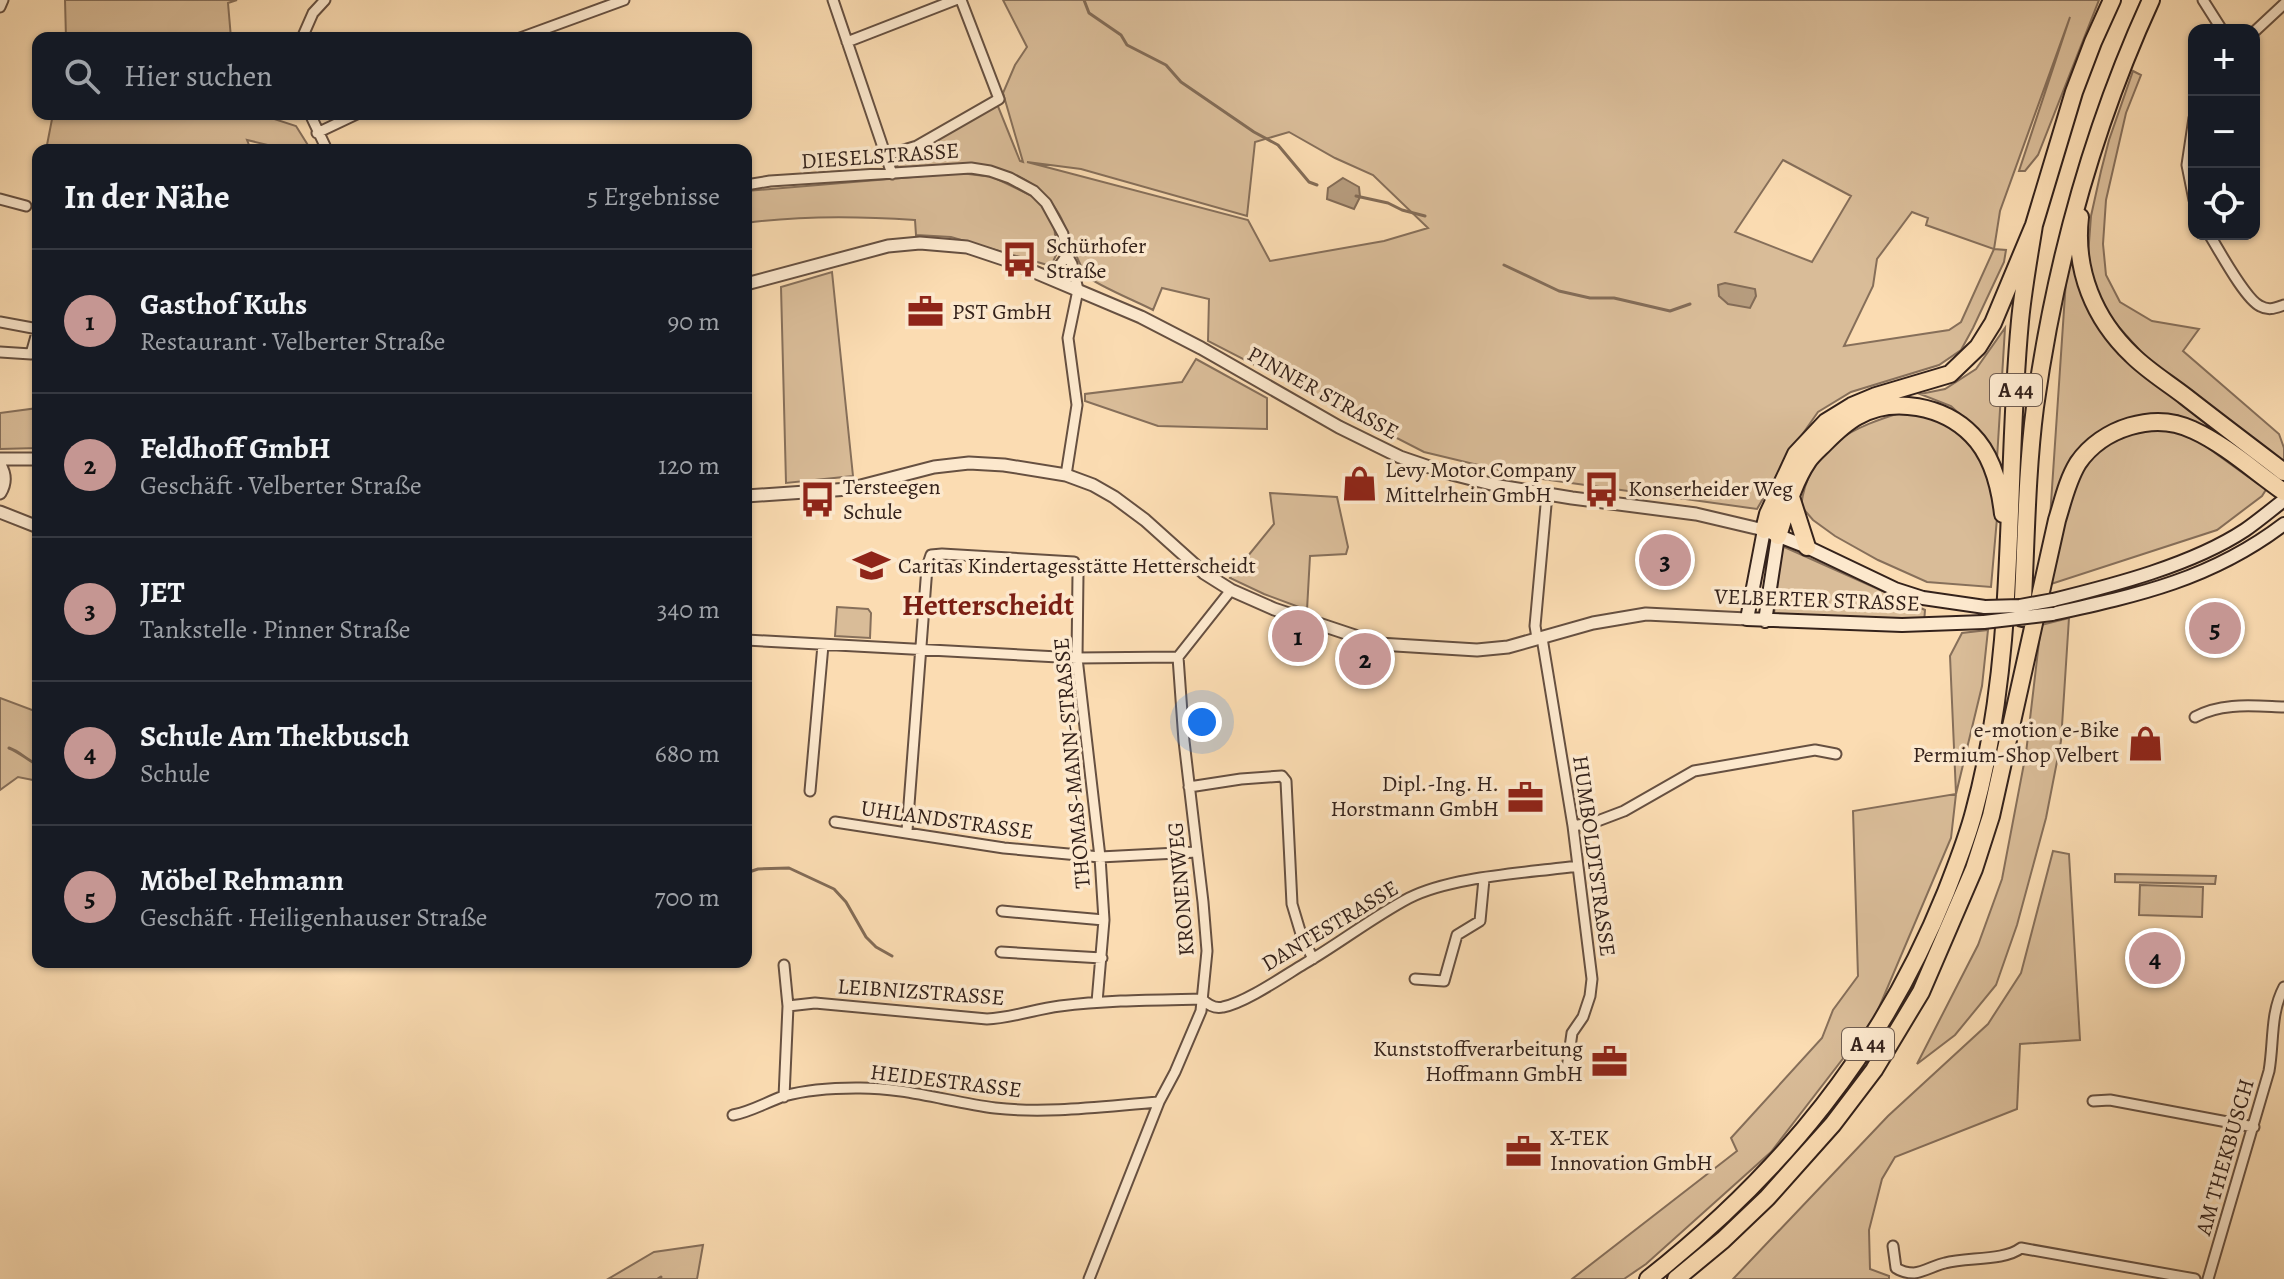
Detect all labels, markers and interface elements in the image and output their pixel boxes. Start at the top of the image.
map controls [2188,24,2260,240]
button: + [2188,24,2260,96]
search box [32,32,752,120]
icon: search [60,54,104,98]
text: Hier suchen [124,56,273,96]
button: − [2188,96,2260,168]
street label: DIESELSTRASSE [800,136,960,176]
button: locate [2188,168,2260,240]
text: In der Nähe [64,173,230,220]
text: 5 Ergebnisse [587,179,720,214]
place label: Schürhofer Straße [1046,231,1146,286]
bus stop icon: Schürhofer Straße [1001,240,1039,278]
text: Gasthof Kuhs [140,284,307,324]
office icon: PST GmbH [907,293,945,331]
place label: PST GmbH [952,297,1052,327]
text: 1 [85,304,95,339]
text: 90 m [668,304,720,339]
text: Restaurant · Velberter Straße [140,324,445,359]
street label: PINNER STRASSE [1242,339,1404,447]
road number: A 44 [1990,374,2042,406]
text: Feldhoff GmbH [140,428,331,468]
text: 2 [84,448,96,483]
text: 120 m [658,448,720,483]
place label: Levy Motor Company Mittelrhein GmbH [1385,455,1576,510]
shop icon: Levy Motor Company Mittelrhein GmbH [1340,464,1378,502]
text: Geschäft · Velberter Straße [140,468,422,503]
bus stop icon: Konserheider Weg [1583,470,1621,508]
place label: Tersteegen Schule [843,472,941,527]
place label: Konserheider Weg [1628,474,1793,504]
bus stop icon: Tersteegen Schule [798,481,836,519]
pin: 3 [1639,530,1691,590]
school or university icon: Caritas Kindertagesstätte Hetterscheidt [853,547,891,585]
place label: Caritas Kindertagesstätte Hetterscheidt [898,551,1256,581]
text: JET [140,572,185,612]
street label: VELBERTER STRASSE [1713,581,1920,619]
district label: Hetterscheidt [902,585,1074,625]
text: 3 [84,592,96,627]
text: 340 m [657,592,720,627]
pin: 5 [2189,598,2241,658]
pin: 1 [1272,606,1324,666]
text: Tankstelle · Pinner Straße [140,612,410,647]
pin: 2 [1339,629,1391,689]
street label: THOMAS-MANN-STRASSE [1046,636,1098,890]
your location [1182,702,1222,742]
place label: e-motion e-Bike Permium-Shop Velbert [1913,715,2119,770]
text: Schule Am Thekbusch [140,716,410,756]
shop icon: e-motion e-Bike Permium-Shop Velbert [2126,724,2164,762]
text: 4 [84,736,96,771]
text: 680 m [655,736,720,771]
street label: HUMBOLDTSTRASSE [1565,754,1623,958]
text: Schule [140,756,210,791]
place label: Dipl.-Ing. H. Horstmann GmbH [1330,769,1499,824]
office icon: Dipl.-Ing. H. Horstmann GmbH [1506,778,1544,816]
street label: UHLANDSTRASSE [859,793,1035,847]
street label: KRONENWEG [1160,821,1202,957]
text: Möbel Rehmann [140,860,344,900]
street label: DANTESTRASSE [1256,873,1404,979]
text: 5 [84,880,96,915]
text: 700 m [655,880,720,915]
text: Geschäft · Heiligenhauser Straße [140,900,487,935]
pin: 4 [2129,928,2181,988]
street label: LEIBNIZSTRASSE [836,971,1006,1013]
road number: A 44 [1842,1028,1894,1060]
place label: Kunststoffverarbeitung Hoffmann GmbH [1373,1034,1583,1089]
office icon: Kunststoffverarbeitung Hoffmann GmbH [1590,1043,1628,1081]
street label: HEIDESTRASSE [869,1057,1023,1105]
street label: AM THEKBUSCH [2188,1075,2262,1240]
place label: X-TEK Innovation GmbH [1550,1123,1713,1178]
office icon: X-TEK Innovation GmbH [1505,1132,1543,1170]

